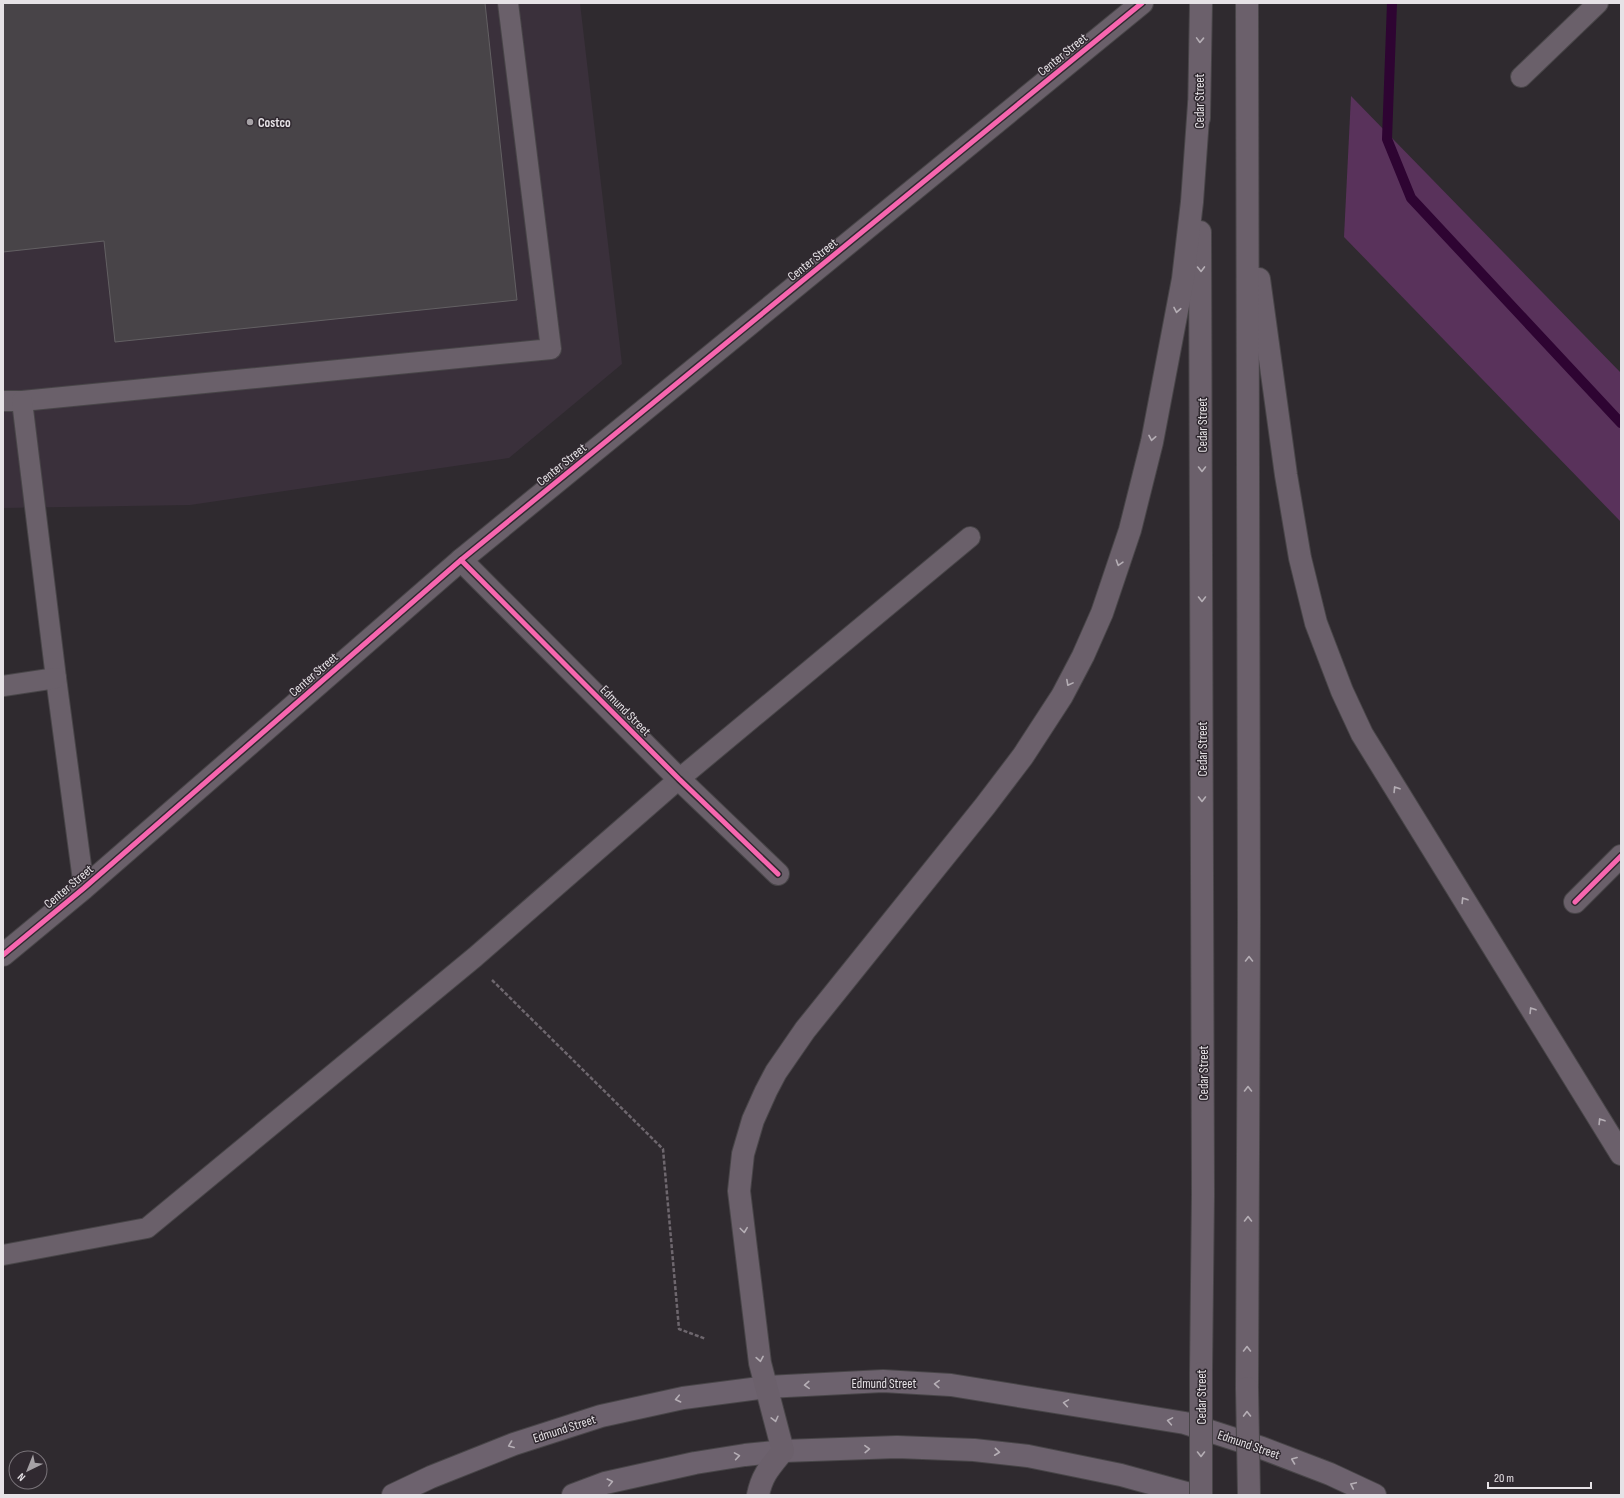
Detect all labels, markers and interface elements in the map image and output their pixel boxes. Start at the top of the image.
street label: Center Street [1035,30,1091,80]
one-way arrow [1196,37,1204,43]
street label: Cedar Street [1192,73,1208,129]
place label: Costco [258,115,291,131]
marker: Costco [245,117,255,127]
street label: Center Street [785,235,841,285]
one-way arrow [1197,266,1205,272]
one-way arrow [1173,307,1182,313]
street label: Cedar Street [1195,397,1211,453]
one-way arrow [1149,434,1157,441]
street label: Center Street [534,440,590,490]
one-way arrow [1198,466,1206,472]
one-way arrow [1115,559,1124,566]
one-way arrow [1198,596,1206,602]
street label: Center Street [286,649,341,700]
one-way arrow [1066,678,1073,686]
street label: Edmund Street [597,682,654,739]
street label: Cedar Street [1195,721,1211,777]
one-way arrow [1393,786,1401,793]
one-way arrow [1198,796,1206,802]
street label: Center Street [41,862,97,912]
one-way arrow [1462,897,1469,904]
one-way arrow [1245,956,1253,962]
one-way arrow [1530,1007,1537,1014]
street label: Cedar Street [1196,1045,1212,1101]
one-way arrow [1244,1086,1252,1092]
one-way arrow [1598,1118,1605,1125]
one-way arrow [1244,1216,1252,1222]
one-way arrow [739,1227,748,1233]
one-way arrow [1243,1346,1251,1352]
one-way arrow [755,1356,763,1362]
street label: Cedar Street [1194,1369,1210,1425]
street label: Edmund Street [852,1376,917,1392]
one-way arrow [934,1380,940,1389]
one-way arrow [804,1381,810,1389]
one-way arrow [675,1395,682,1403]
one-way arrow [1063,1399,1069,1408]
street label: Edmund Street [531,1411,598,1447]
one-way arrow [1243,1411,1252,1417]
one-way arrow [770,1416,778,1422]
one-way arrow [1167,1417,1174,1426]
street label: Edmund Street [1215,1427,1282,1463]
one-way arrow [507,1441,514,1449]
one-way arrow [864,1444,870,1453]
one-way arrow [994,1447,1000,1456]
north arrow [8,1450,48,1490]
one-way arrow [1197,1451,1205,1457]
one-way arrow [734,1452,740,1461]
one-way arrow [1291,1457,1298,1465]
scale bar [1488,1464,1591,1490]
text: N [15,1470,28,1484]
text: 20 m [1494,1471,1514,1486]
one-way arrow [607,1479,613,1487]
one-way arrow [1350,1482,1357,1490]

